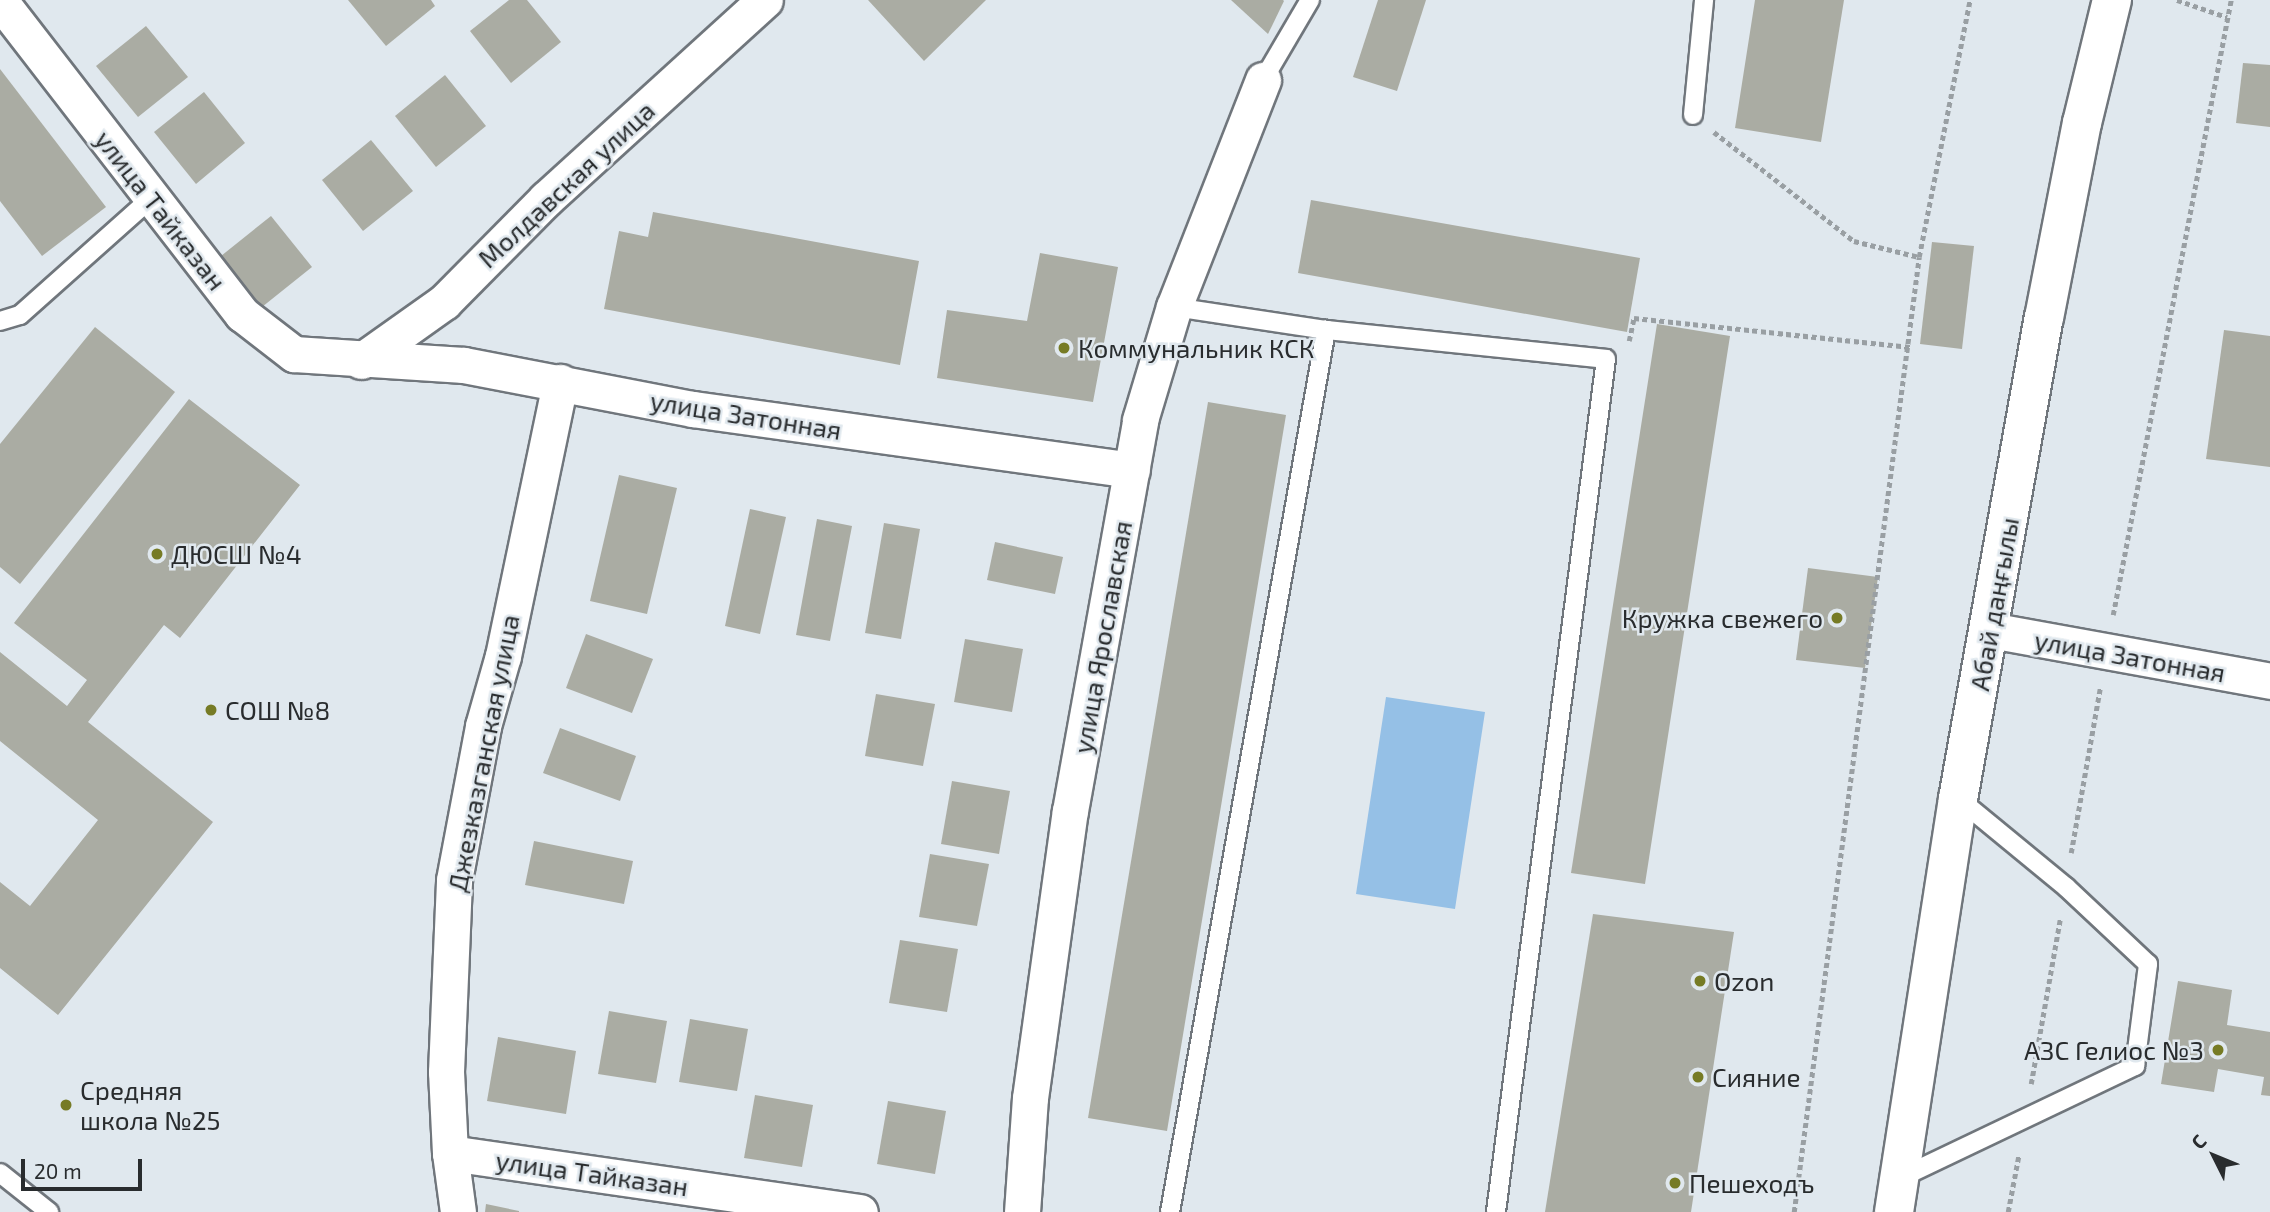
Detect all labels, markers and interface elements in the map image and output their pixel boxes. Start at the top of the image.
street label: Молдавская улица [471,94,661,274]
street label: улица Тайказан [89,124,233,296]
place label: Коммунальник КСК [1078,332,1314,364]
marker: Коммунальник КСК [1056,340,1072,356]
street label: улица Затонная [648,384,844,446]
street label: Абай даңғылы [1963,515,2025,693]
street label: улица Ярославская [1066,518,1138,756]
place label: ДЮСШ №4 [171,538,302,570]
marker: ДЮСШ №4 [149,546,165,562]
place label: Кружка свежего [1622,602,1823,634]
marker: Кружка свежего [1829,610,1845,626]
street label: Джезказганская улица [441,612,525,894]
street label: улица Затонная [2032,624,2228,688]
place label: СОШ №8 [225,694,330,726]
marker: СОШ №8 [203,702,219,718]
place label: Ozon [1714,965,1774,997]
marker: Ozon [1692,973,1708,989]
place label: АЗС Гелиос №3 [2024,1034,2204,1066]
marker: АЗС Гелиос №3 [2210,1042,2226,1058]
place label: Сияние [1712,1061,1801,1093]
marker: Сияние [1690,1069,1706,1085]
place label: Средняя школа №25 [80,1074,221,1136]
marker: Средняя школа №25 [58,1097,74,1113]
north arrow [2179,1121,2249,1191]
text: С [2186,1129,2211,1153]
street label: улица Тайказан [494,1144,690,1202]
scale bar [24,1146,145,1190]
text: 20 m [34,1158,82,1183]
place label: Пешеходъ [1689,1167,1815,1199]
marker: Пешеходъ [1667,1175,1683,1191]

